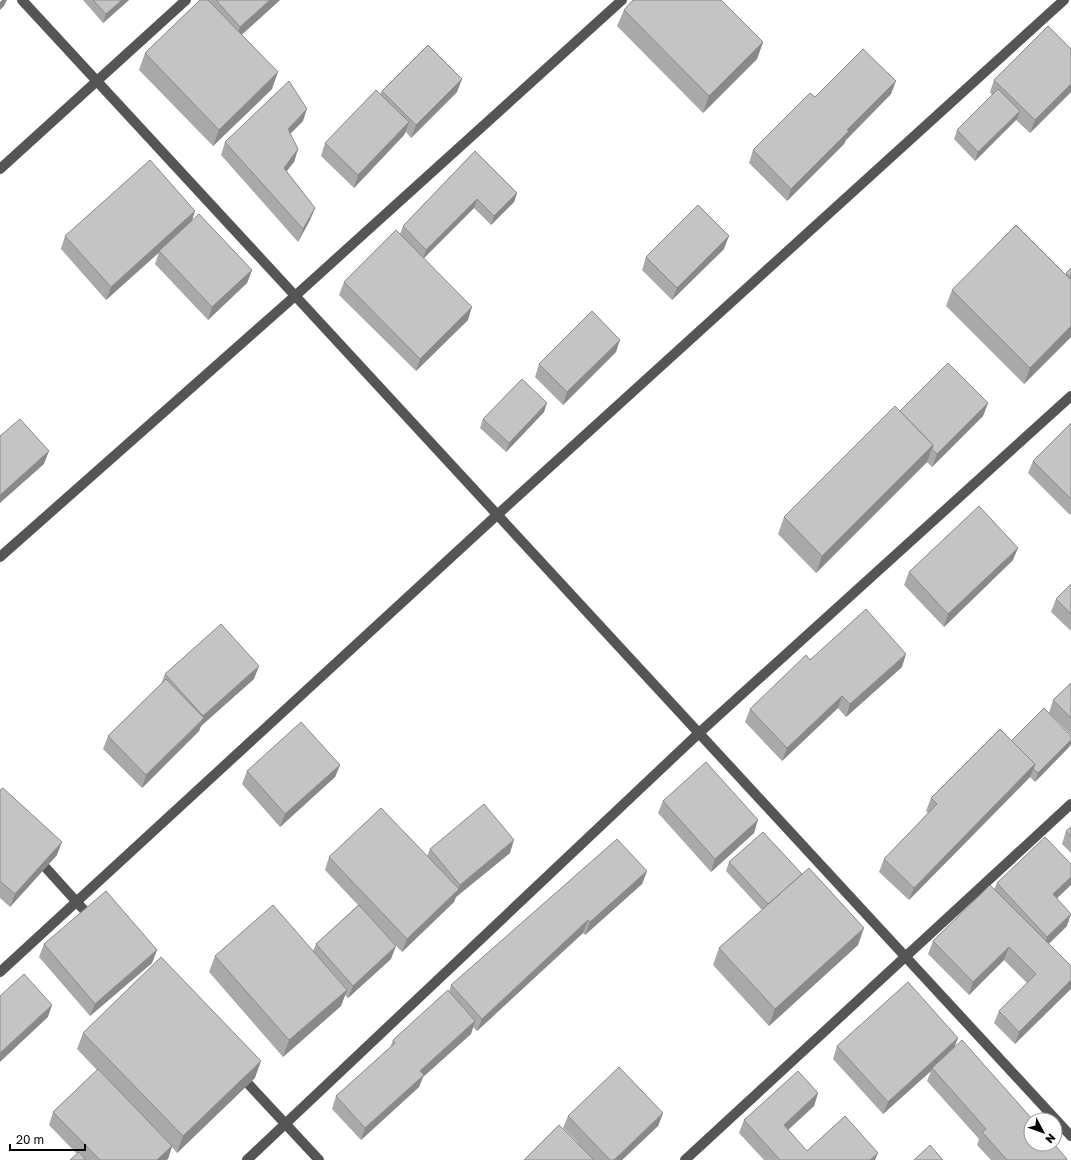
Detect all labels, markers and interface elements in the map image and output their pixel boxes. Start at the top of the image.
north arrow [1023,1112,1063,1152]
scale bar [10,1126,85,1152]
text: N [1043,1131,1059,1146]
text: 20 m [16,1132,44,1147]

